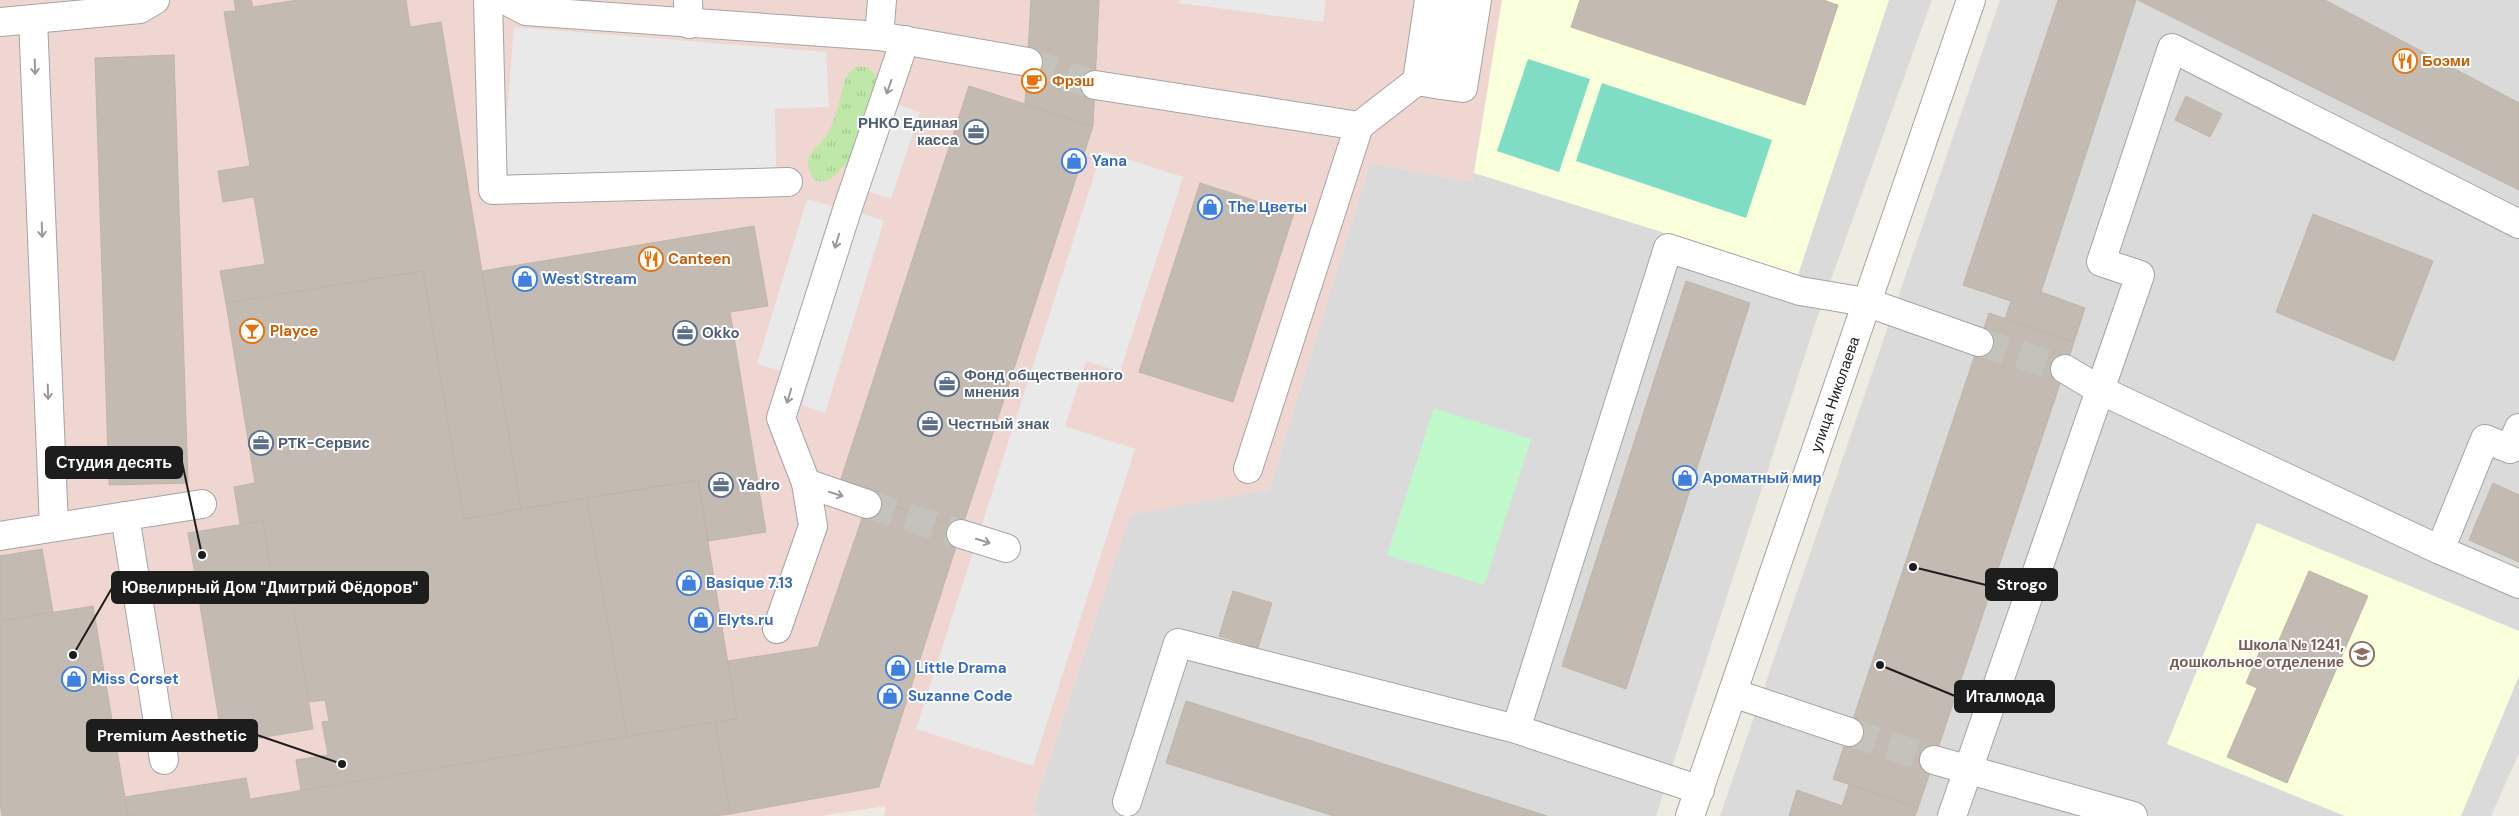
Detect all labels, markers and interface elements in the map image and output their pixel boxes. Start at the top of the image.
restaurant icon: Боэми [2392,48,2418,74]
place label: Боэми [2422,51,2470,71]
one-way arrow [31,59,40,75]
cafe icon: Фрэш [1021,68,1047,94]
place label: Фрэш [1052,71,1095,91]
one-way arrow [884,78,893,94]
place label: РНКО Единая касса [858,113,959,150]
office icon: РНКО Единая касса [963,119,989,145]
shop icon: Yana [1061,148,1087,174]
place label: Yana [1092,151,1127,171]
shop icon: The Цветы [1197,194,1223,220]
place label: The Цветы [1228,197,1307,217]
one-way arrow [37,221,46,237]
one-way arrow [832,232,842,248]
restaurant icon: Canteen [638,246,664,272]
place label: Canteen [668,249,731,269]
shop icon: West Stream [512,266,538,292]
place label: West Stream [542,269,637,289]
bar icon: Playce [239,318,265,344]
office icon: Okko [672,320,698,346]
place label: Playce [270,321,318,341]
place label: Okko [702,323,740,343]
street label: улица Николаева [1806,333,1865,455]
place label: Фонд общественного мнения [964,365,1123,402]
office icon: Фонд общественного мнения [934,371,960,397]
one-way arrow [44,384,53,400]
one-way arrow [783,387,793,403]
office icon: Честный знак [917,411,943,437]
place label: Честный знак [948,414,1050,434]
office icon: РТК-Сервис [248,430,274,456]
place label: РТК-Сервис [278,433,370,453]
callout: Студия десять [46,447,182,478]
text: Студия десять [56,452,172,473]
shop icon: Ароматный мир [1672,465,1698,491]
place label: Ароматный мир [1702,468,1822,488]
office icon: Yadro [708,472,734,498]
place label: Yadro [738,475,780,495]
one-way arrow [828,489,844,499]
one-way arrow [975,536,991,546]
callout: Strogo [1986,569,2057,600]
shop icon: Basique 7.13 [676,570,702,596]
callout: Ювелирный Дом "Дмитрий Фёдоров" [112,572,428,603]
place label: Basique 7.13 [706,573,793,593]
text: Strogo [1996,574,2048,595]
text: Ювелирный Дом "Дмитрий Фёдоров" [122,577,418,598]
shop icon: Elyts.ru [688,607,714,633]
place label: Elyts.ru [718,610,773,630]
place label: Школа № 1241, дошкольное отделение [2170,635,2344,672]
school or university icon: Школа № 1241, дошкольное отделение [2349,641,2375,667]
shop icon: Little Drama [885,655,911,681]
place label: Little Drama [916,658,1006,678]
shop icon: Miss Corset [61,666,87,692]
place label: Miss Corset [92,669,179,689]
callout: Италмода [1955,681,2054,712]
shop icon: Suzanne Code [877,683,903,709]
place label: Suzanne Code [908,686,1013,706]
text: Италмода [1966,686,2044,707]
callout: Premium Aesthetic [87,720,257,751]
text: Premium Aesthetic [97,725,247,746]

